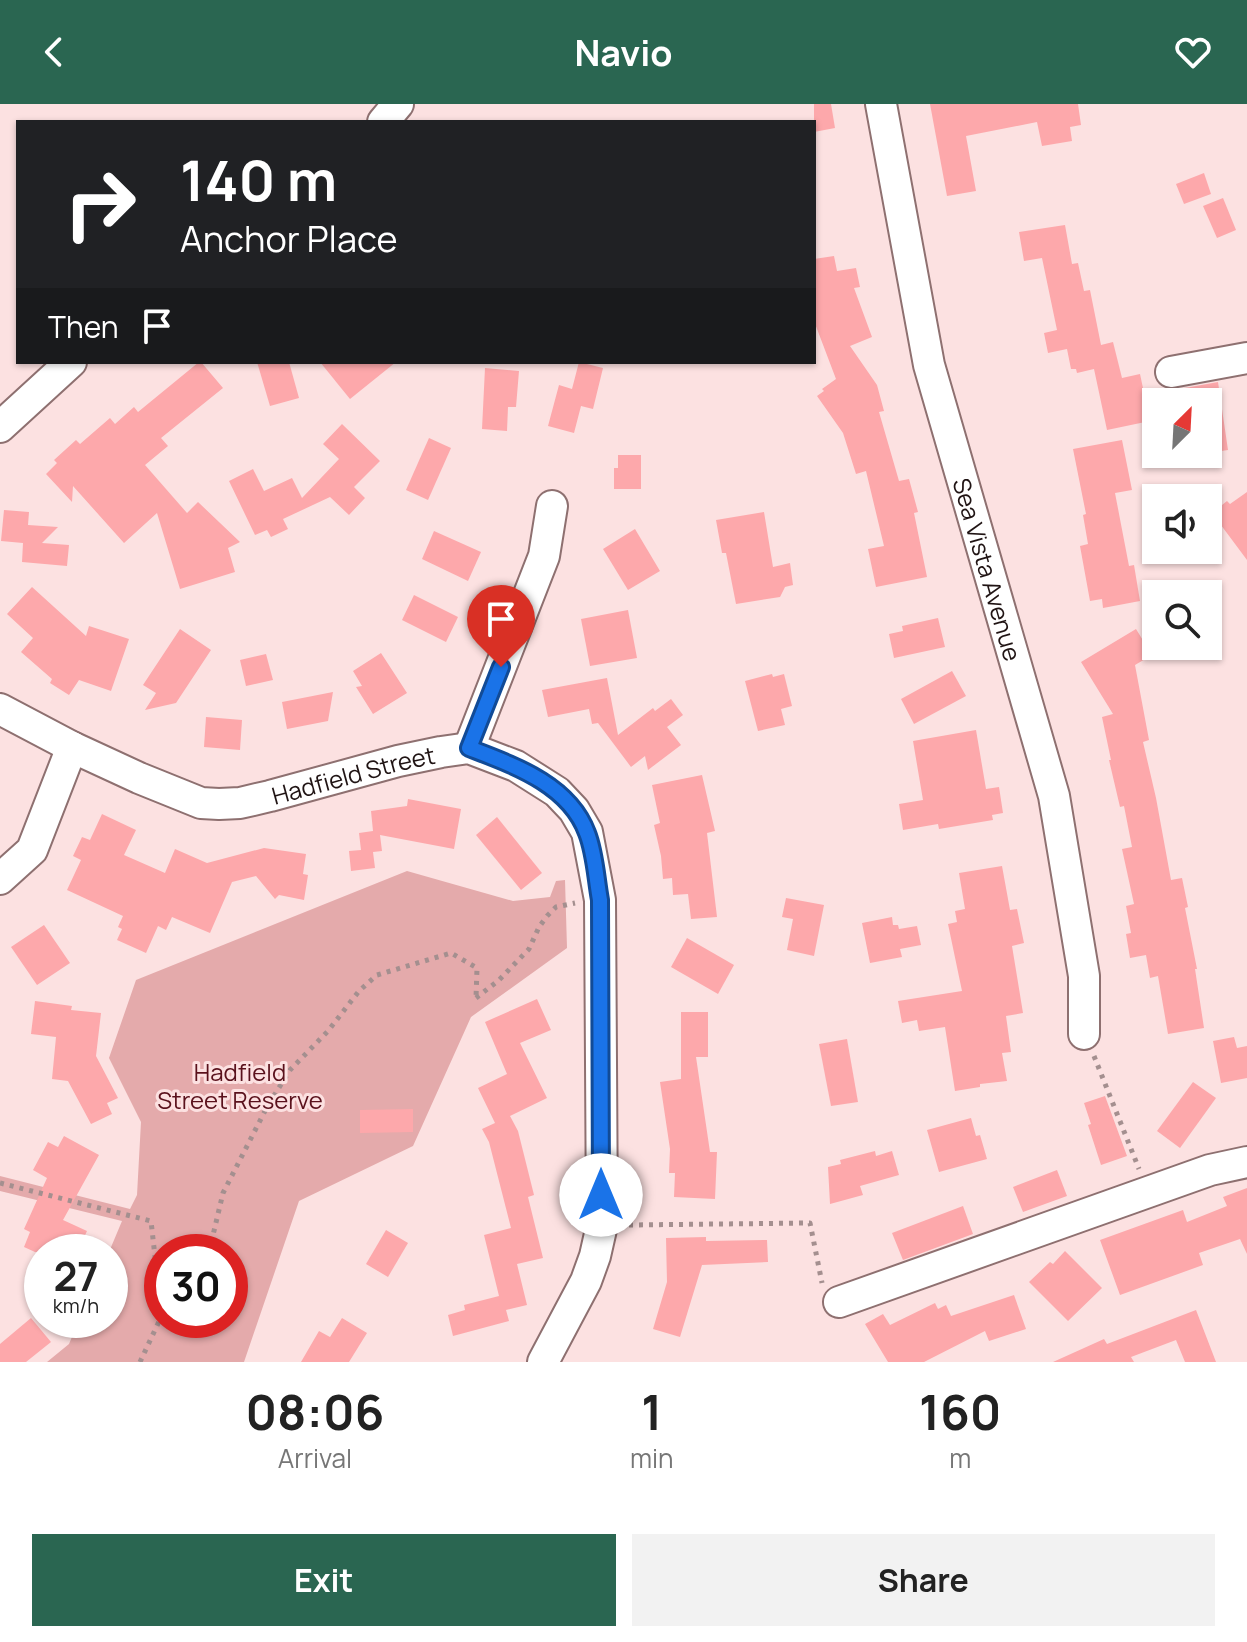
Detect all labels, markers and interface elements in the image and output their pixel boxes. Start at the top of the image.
text: Navio [574,28,673,77]
icon: back [32,30,76,74]
icon: heart [1171,30,1215,74]
text: 140 m [180,141,337,218]
icon: right [48,152,152,256]
text: Anchor Place [180,214,397,263]
icon: arrive [135,304,179,348]
text: Then [48,306,119,347]
north arrow [1142,388,1222,468]
map controls [1142,388,1222,660]
street label: Sea Vista Avenue [946,474,1030,665]
button: sound [1142,484,1222,564]
button: search [1142,580,1222,660]
pin [467,585,535,667]
icon: arrive [479,597,523,641]
street label: Hadfield Street [268,737,438,811]
park label: Hadfield Street Reserve [157,1055,323,1116]
position arrow [559,1153,643,1237]
speed limit sign: 30 [144,1234,248,1338]
text: 27 [53,1248,99,1303]
text: km/h [53,1292,99,1319]
text: 08:06 [246,1379,384,1444]
text: 1 [641,1379,662,1444]
text: 160 [919,1379,1001,1444]
text: Arrival [278,1440,352,1476]
text: min [630,1440,673,1476]
text: m [949,1440,971,1476]
button: Exit [32,1534,616,1626]
button: Share [632,1534,1215,1626]

